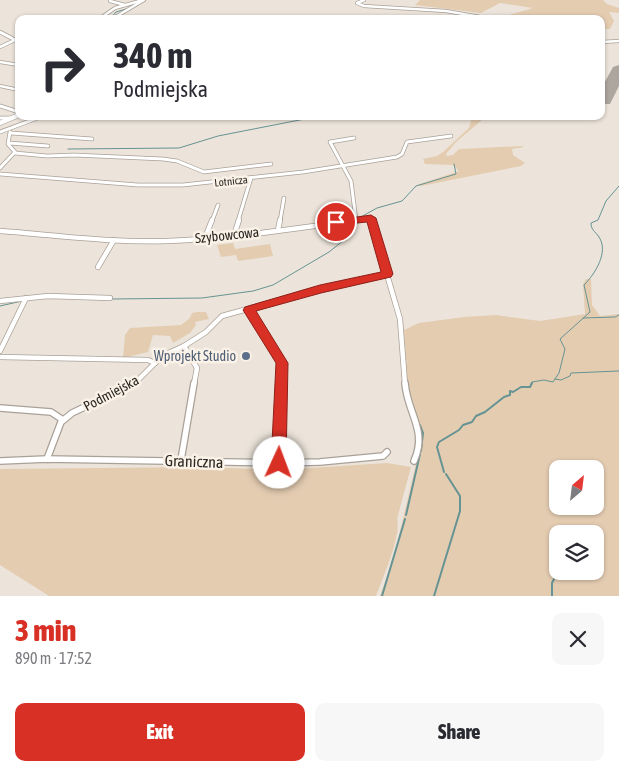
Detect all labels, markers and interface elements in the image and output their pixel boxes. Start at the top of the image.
icon: right [30,35,95,100]
text: 340 m [113,35,192,75]
text: Podmiejska [113,76,208,102]
street label: Lotnicza [214,173,248,189]
pin [315,201,357,243]
icon: arrive [322,208,350,236]
street label: Szybowcowa [194,224,260,246]
place label: Wprojekt Studio [154,348,236,364]
marker: Wprojekt Studio [240,350,252,362]
street label: Podmiejska [81,372,141,414]
position arrow [252,436,304,488]
street label: Graniczna [164,451,224,471]
north arrow [549,460,604,515]
map controls [549,460,604,580]
button: layers [549,525,604,580]
text: 3 min [15,613,76,647]
button: close [552,613,604,665]
text: 890 m · 17:52 [15,649,92,667]
button: Exit [15,703,305,761]
button: Share [315,703,604,761]

